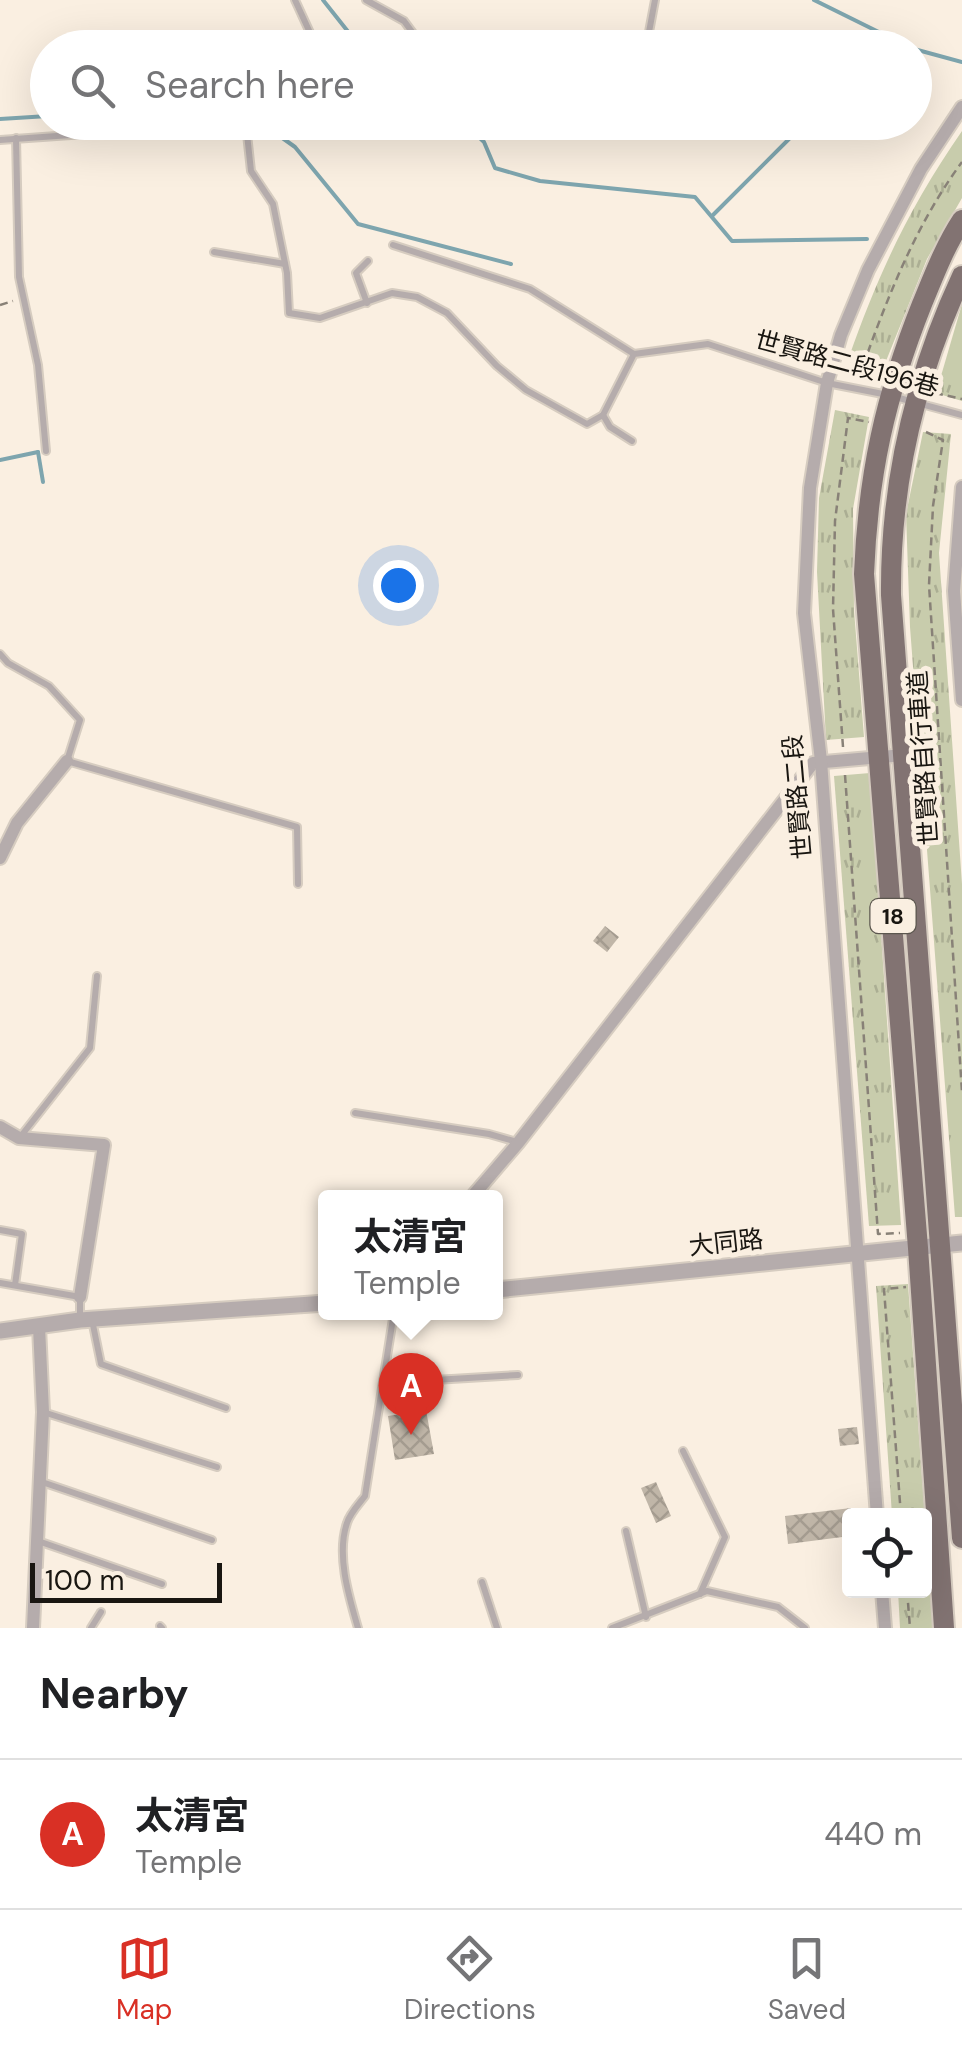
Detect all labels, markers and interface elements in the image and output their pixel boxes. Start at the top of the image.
search box [30,30,932,140]
icon: search [65,58,120,113]
text: Search here [145,60,355,110]
street label: 世賢路二段196巷 [751,323,943,404]
your location [373,560,424,611]
street label: 世賢路自行車道 [901,670,946,846]
street label: 世賢路二段 [776,733,819,861]
road number: 18 [870,899,916,933]
popup [318,1190,503,1320]
text: 太清宮 [353,1212,468,1262]
street label: 大同路 [687,1222,765,1263]
text: Temple [353,1262,461,1304]
pin: A [378,1352,444,1435]
map controls [842,1508,932,1598]
button: locate [842,1508,932,1598]
scale bar [30,1558,222,1602]
text: 100 m [45,1562,124,1599]
text: Nearby [40,1666,189,1721]
text: 太清宮 [135,1791,249,1841]
text: A [61,1813,84,1855]
text: 440 m [824,1813,922,1855]
text: Temple [135,1841,242,1883]
tab: Map [116,1931,172,2028]
tab: Directions [404,1931,536,2028]
tab: Saved [768,1931,846,2028]

